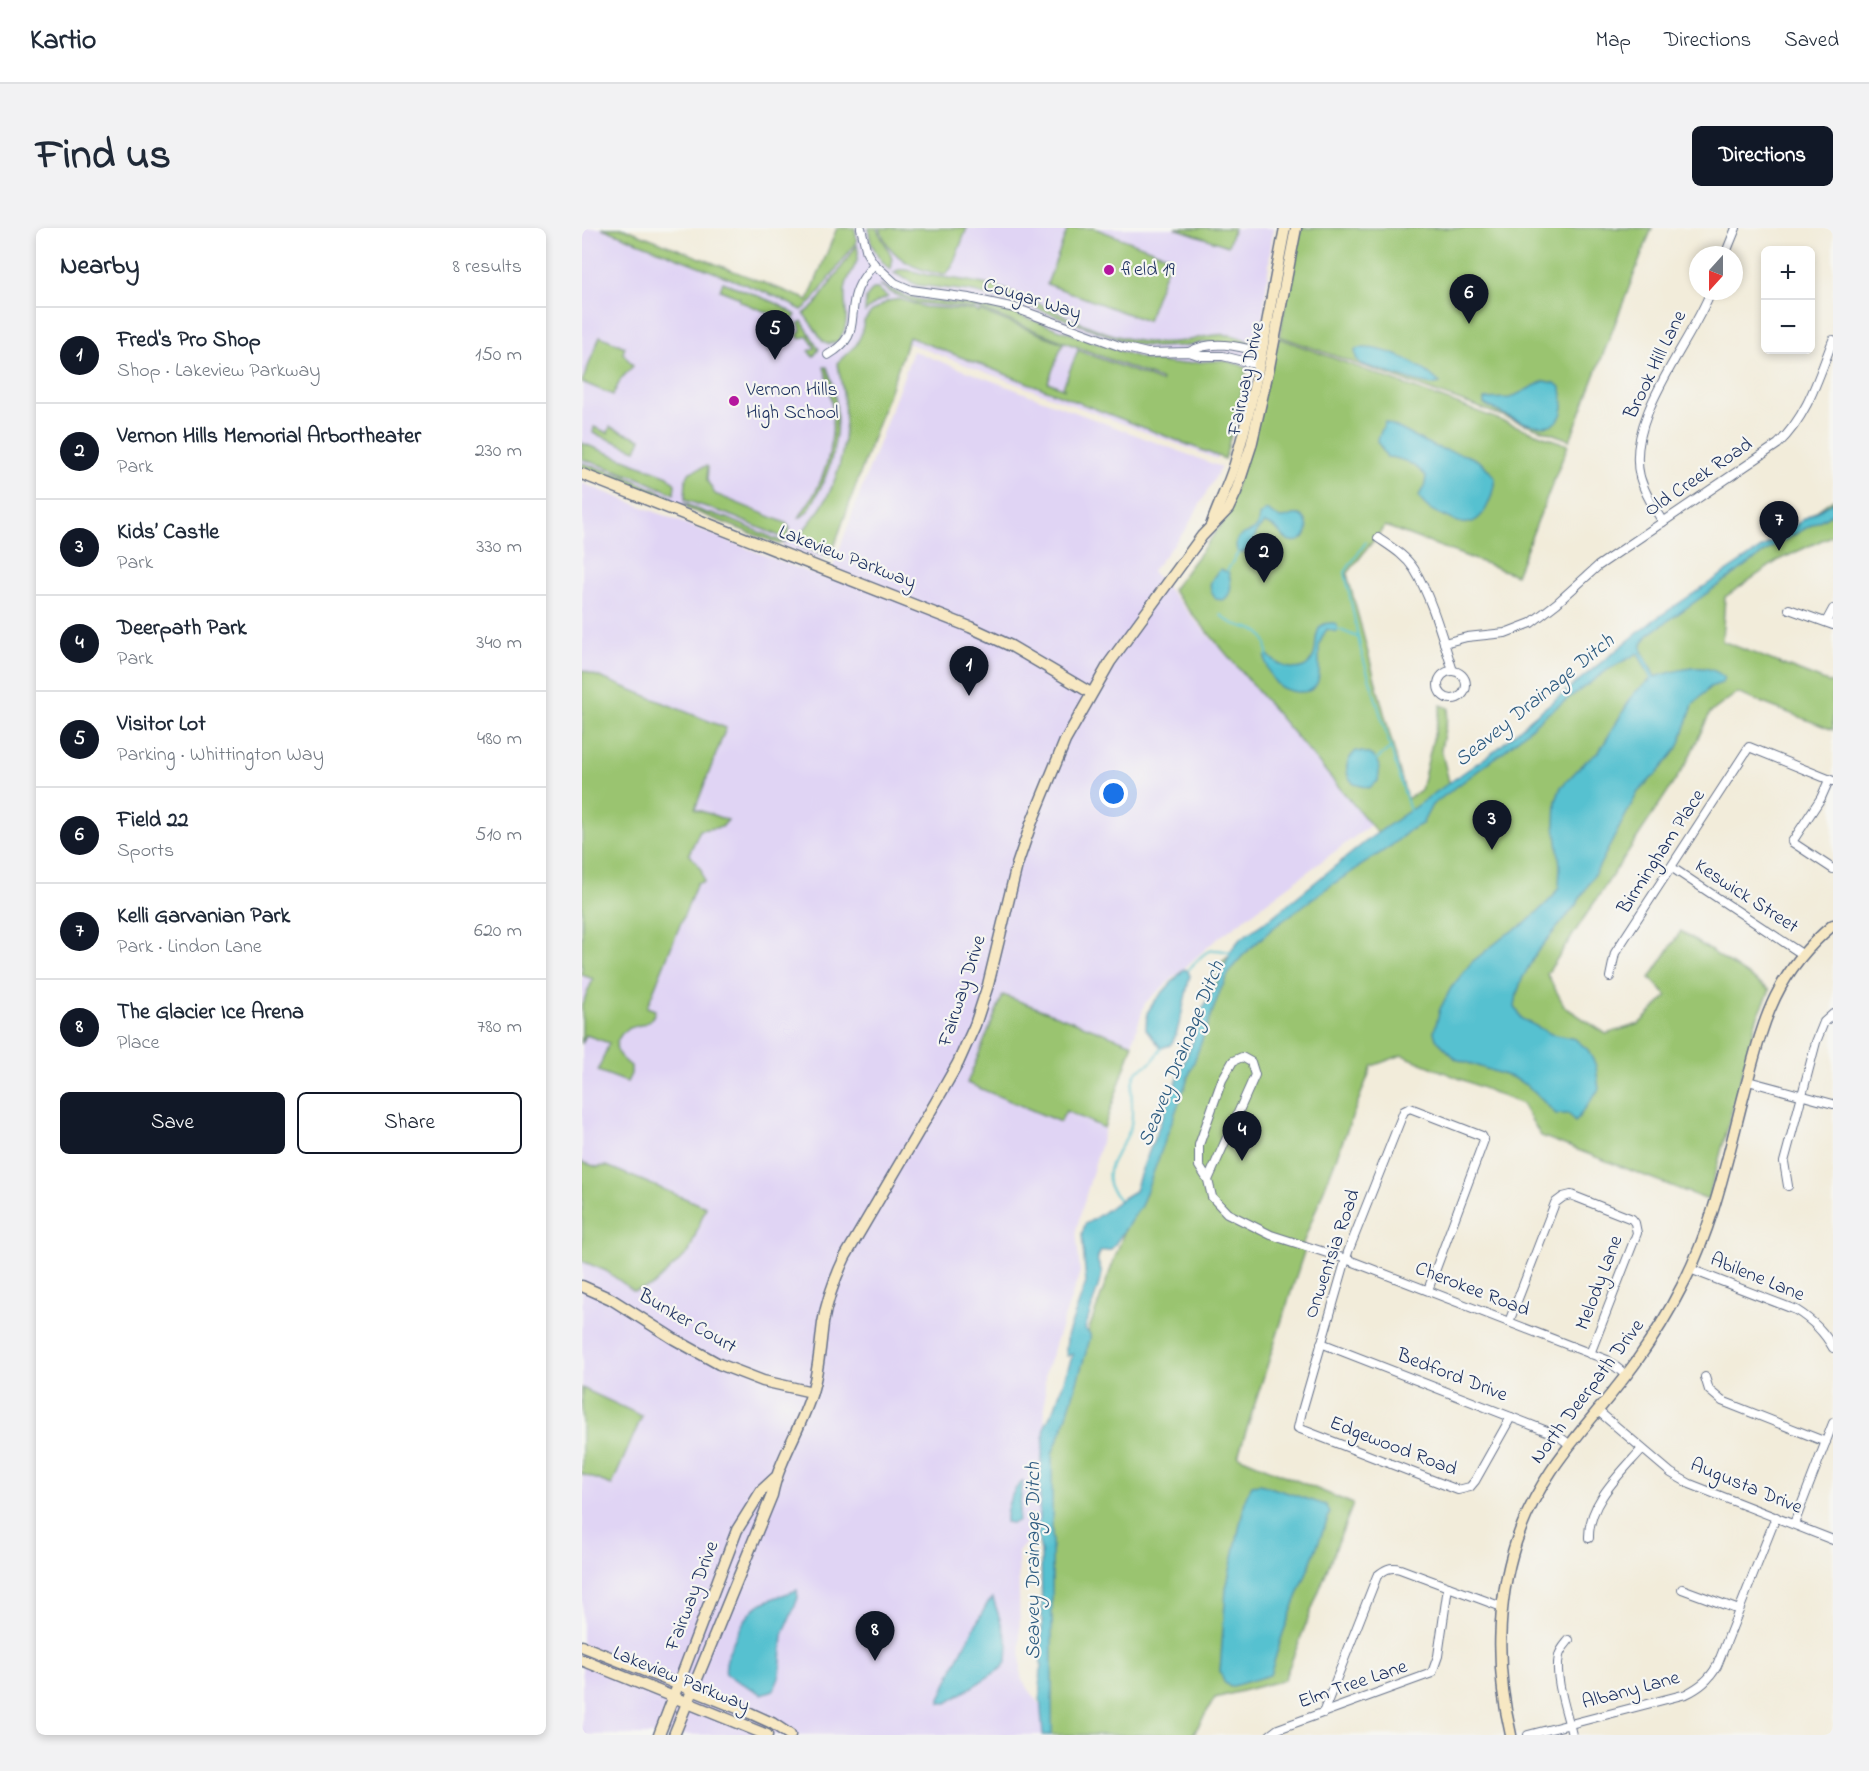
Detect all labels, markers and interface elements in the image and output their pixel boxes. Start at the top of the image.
text: Kartio [30,21,96,62]
text: Map [1595,26,1631,56]
text: Directions [1664,26,1751,56]
text: Saved [1784,26,1839,56]
text: Find us [36,126,171,187]
button: Directions [1692,126,1833,186]
north arrow [1689,246,1743,300]
map controls [1761,246,1815,354]
button: + [1761,246,1815,300]
text: Nearby [60,248,139,286]
text: 8 results [453,253,522,282]
place label: field 19 [1121,256,1175,285]
marker: field 19 [1102,263,1116,277]
street label: Cougar Way [979,271,1085,330]
pin: 6 [1450,274,1488,324]
button: − [1761,300,1815,354]
street label: Brook Hill Lane [1617,306,1695,425]
pin: 5 [756,310,794,360]
street label: Fairway Drive [1221,320,1273,439]
text: Fred's Pro Shop [117,325,261,357]
text: 1 [76,341,83,370]
text: 150 m [475,341,522,370]
text: Shop · Lakeview Parkway [117,357,320,386]
place label: Vernon Hills High School [745,376,839,429]
marker: Vernon Hills High School [727,394,741,408]
text: Vernon Hills Memorial Arbortheater [117,421,421,453]
street label: Old Creek Road [1639,431,1759,525]
text: 2 [75,437,84,466]
text: 230 m [475,437,522,466]
text: Park [117,453,153,482]
pin: 7 [1760,502,1798,551]
text: Kids’ Castle [117,517,219,549]
street label: Lakeview Parkway [774,518,920,598]
text: 3 [75,533,84,562]
text: 330 m [476,533,522,562]
pin: 2 [1244,534,1284,583]
text: Park [117,549,153,578]
text: Deerpath Park [117,613,247,645]
water label: Seavey Drainage Ditch [1449,626,1623,776]
text: 4 [75,629,84,658]
text: 340 m [476,629,522,658]
text: Park [117,645,153,674]
pin: 1 [950,646,988,696]
text: Visitor Lot [117,709,206,741]
text: 5 [74,725,85,754]
text: 480 m [477,725,522,754]
text: Parking · Whittington Way [117,741,324,770]
your location [1099,779,1128,808]
street label: Birmingham Place [1610,784,1714,922]
pin: 3 [1472,800,1512,850]
text: Field 22 [117,805,189,837]
text: 6 [75,821,84,850]
text: 510 m [475,821,522,850]
text: Sports [117,837,174,866]
street label: Keswick Street [1688,853,1804,942]
text: Kelli Garvanian Park [117,901,290,933]
text: 7 [75,917,84,946]
text: 620 m [474,917,522,946]
street label: Fairway Drive [931,932,995,1051]
text: Park · Lindon Lane [117,933,262,962]
water label: Seavey Drainage Ditch [1131,956,1234,1152]
text: The Glacier Ice Arena [117,997,304,1029]
text: 8 [76,1013,83,1042]
text: 780 m [477,1013,522,1042]
text: Place [117,1029,159,1058]
button: Save [60,1092,285,1154]
button: Share [297,1092,522,1154]
pin: 4 [1222,1112,1262,1161]
street label: Onwentsia Road [1297,1186,1369,1322]
street label: Melody Lane [1569,1231,1631,1335]
street label: Abilene Lane [1705,1246,1809,1310]
street label: Cherokee Road [1410,1255,1534,1325]
street label: Bunker Court [632,1282,742,1362]
street label: North Deerpath Drive [1524,1313,1652,1471]
street label: Bedford Drive [1392,1341,1512,1410]
street label: Edgewood Road [1325,1409,1461,1486]
street label: Augusta Drive [1685,1451,1806,1524]
water label: Seavey Drainage Ditch [1019,1461,1050,1660]
street label: Fairway Drive [658,1537,727,1656]
pin: 8 [856,1612,894,1661]
street label: Lakeview Parkway [608,1639,754,1721]
street label: Elm Tree Lane [1295,1653,1411,1717]
street label: Albany Lane [1579,1664,1683,1718]

